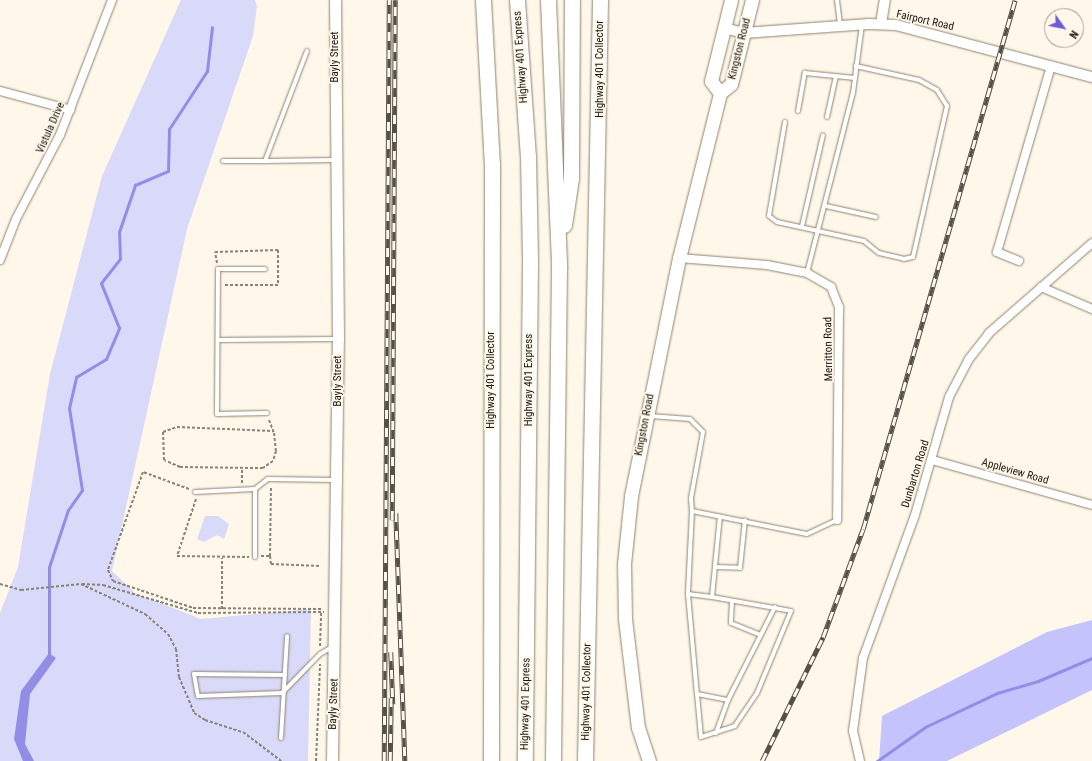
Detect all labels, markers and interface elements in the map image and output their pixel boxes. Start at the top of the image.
street label: Fairport Road [895,8,955,34]
north arrow [1044,8,1084,48]
street label: Highway 401 Express [511,10,531,104]
street label: Kingston Road [726,17,754,81]
street label: Highway 401 Collector [593,20,607,118]
text: N [1066,28,1081,41]
street label: Bayly Street [328,31,342,83]
street label: Vistula Drive [34,100,68,156]
street label: Merritton Road [822,317,836,381]
street label: Highway 401 Collector [484,331,498,429]
street label: Highway 401 Express [522,334,536,426]
street label: Bayly Street [331,355,345,407]
street label: Kingston Road [633,393,657,457]
street label: Dunbarton Road [899,439,933,509]
street label: Appleview Road [980,456,1050,488]
street label: Highway 401 Collector [580,643,594,741]
street label: Highway 401 Express [519,658,533,750]
street label: Bayly Street [327,678,341,730]

